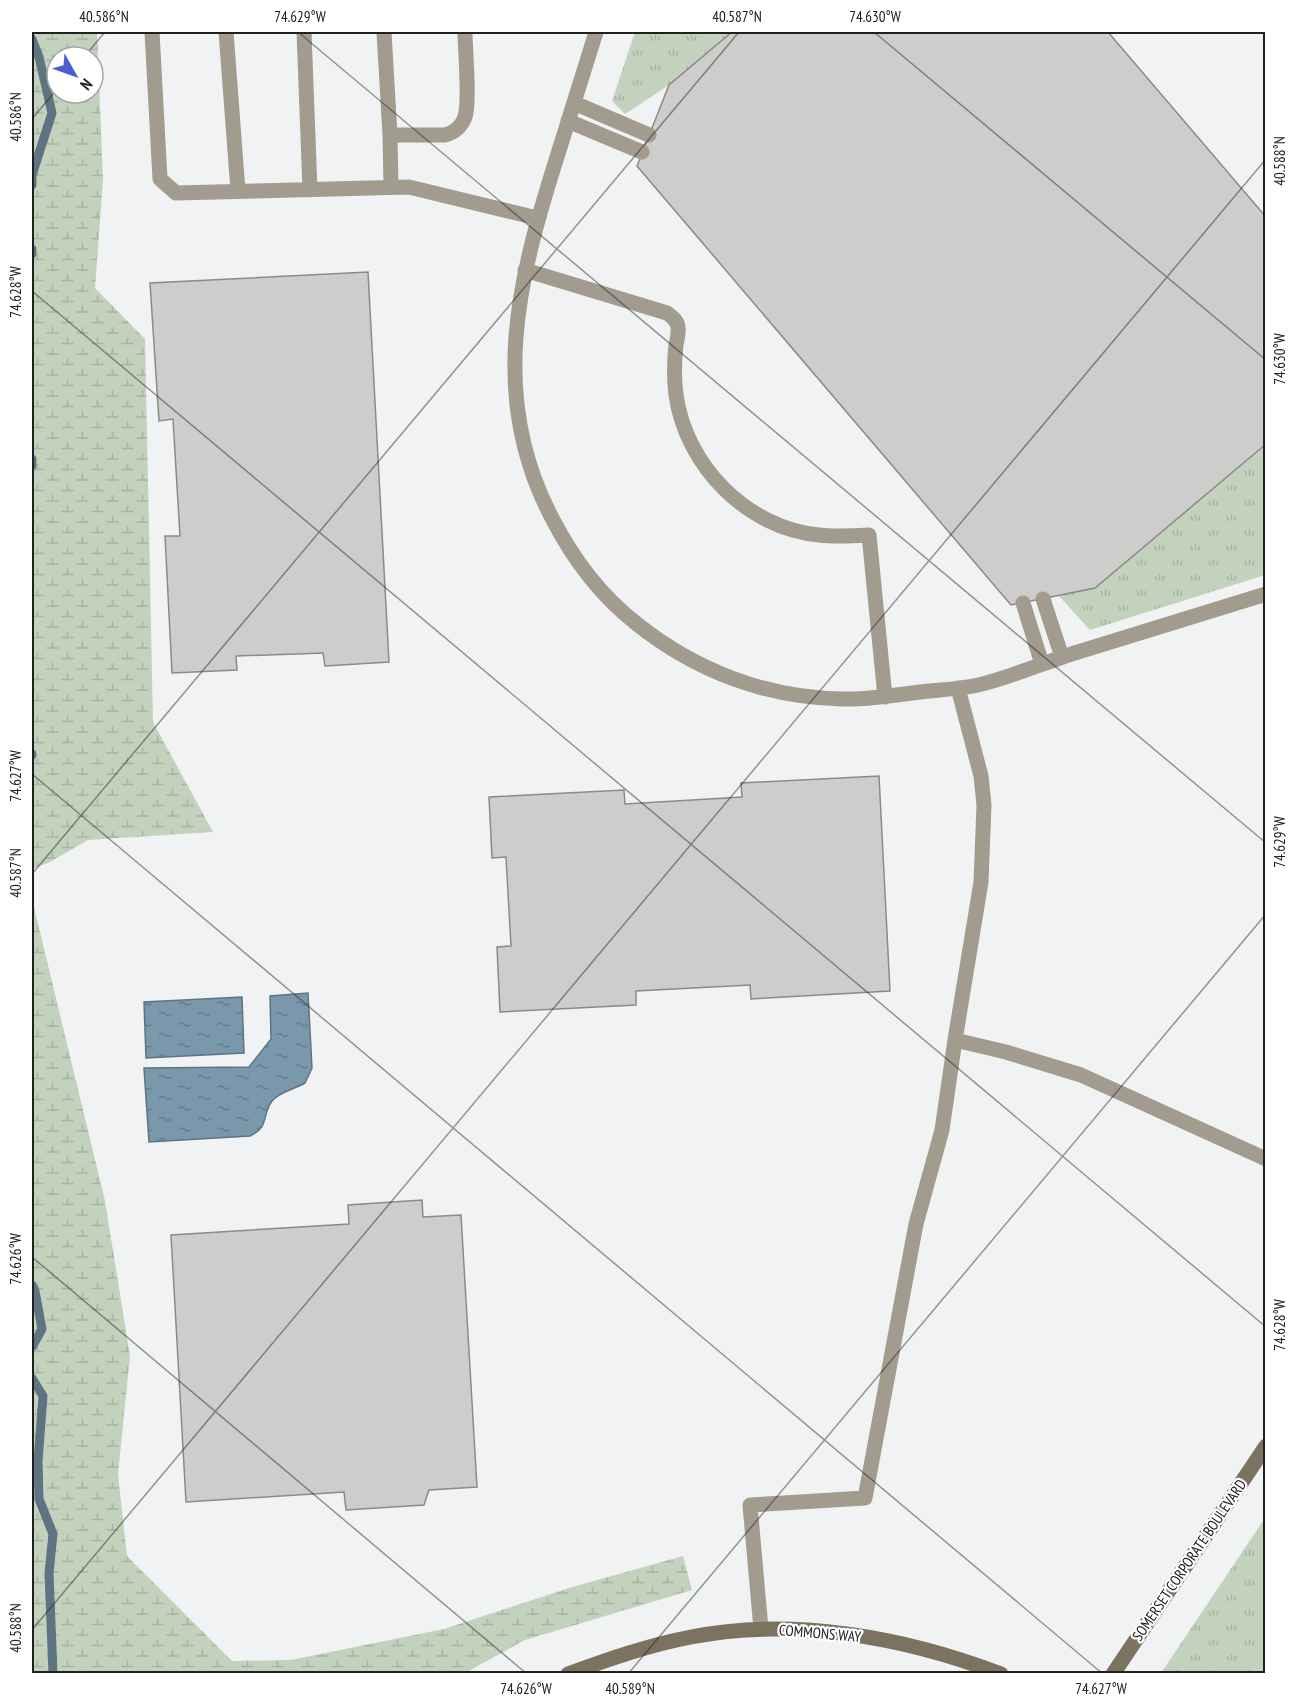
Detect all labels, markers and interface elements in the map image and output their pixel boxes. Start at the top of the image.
text: 40.586°N [79,7,129,26]
text: 74.629°W [274,7,326,26]
text: 40.587°N [712,7,762,26]
text: 74.630°W [849,7,901,26]
north arrow [45,45,105,105]
text: N [76,75,97,94]
text: 40.586°N [6,92,25,142]
text: 40.588°N [1270,136,1289,186]
text: 74.628°W [6,266,25,318]
text: 74.630°W [1270,333,1289,385]
text: 74.627°W [6,750,25,802]
text: 74.629°W [1270,816,1289,868]
text: 40.587°N [6,848,25,898]
text: 74.626°W [6,1233,25,1285]
text: 74.628°W [1270,1299,1289,1351]
street label: SOMERSET CORPORATE BOULEVARD [1128,1476,1250,1644]
text: 40.588°N [6,1603,25,1653]
street label: COMMONS WAY [778,1620,862,1646]
text: 74.626°W [500,1679,552,1698]
text: 40.589°N [605,1679,655,1698]
text: 74.627°W [1075,1679,1127,1698]

